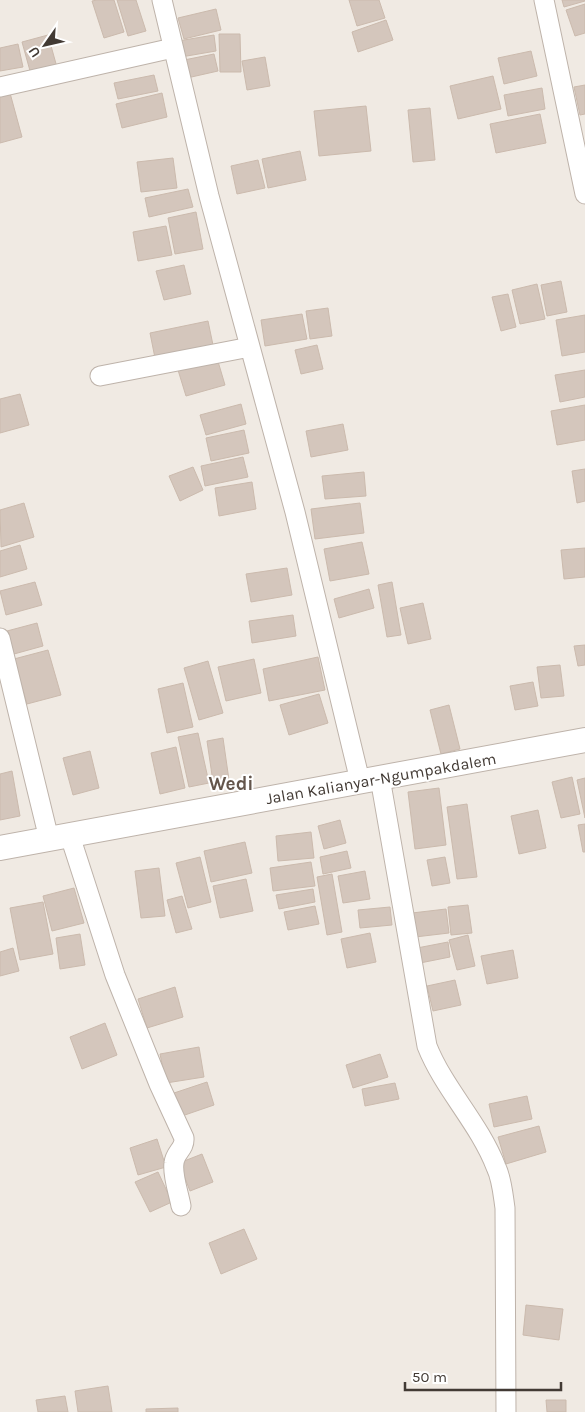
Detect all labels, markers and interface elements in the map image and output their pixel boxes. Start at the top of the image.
north arrow [20,20,70,70]
text: U [25,43,44,61]
street label: Jalan Kalianyar-Ngumpakdalem [264,749,498,808]
district label: Wedi [208,773,254,795]
scale bar [405,1360,561,1392]
text: 50 m [412,1368,447,1386]

